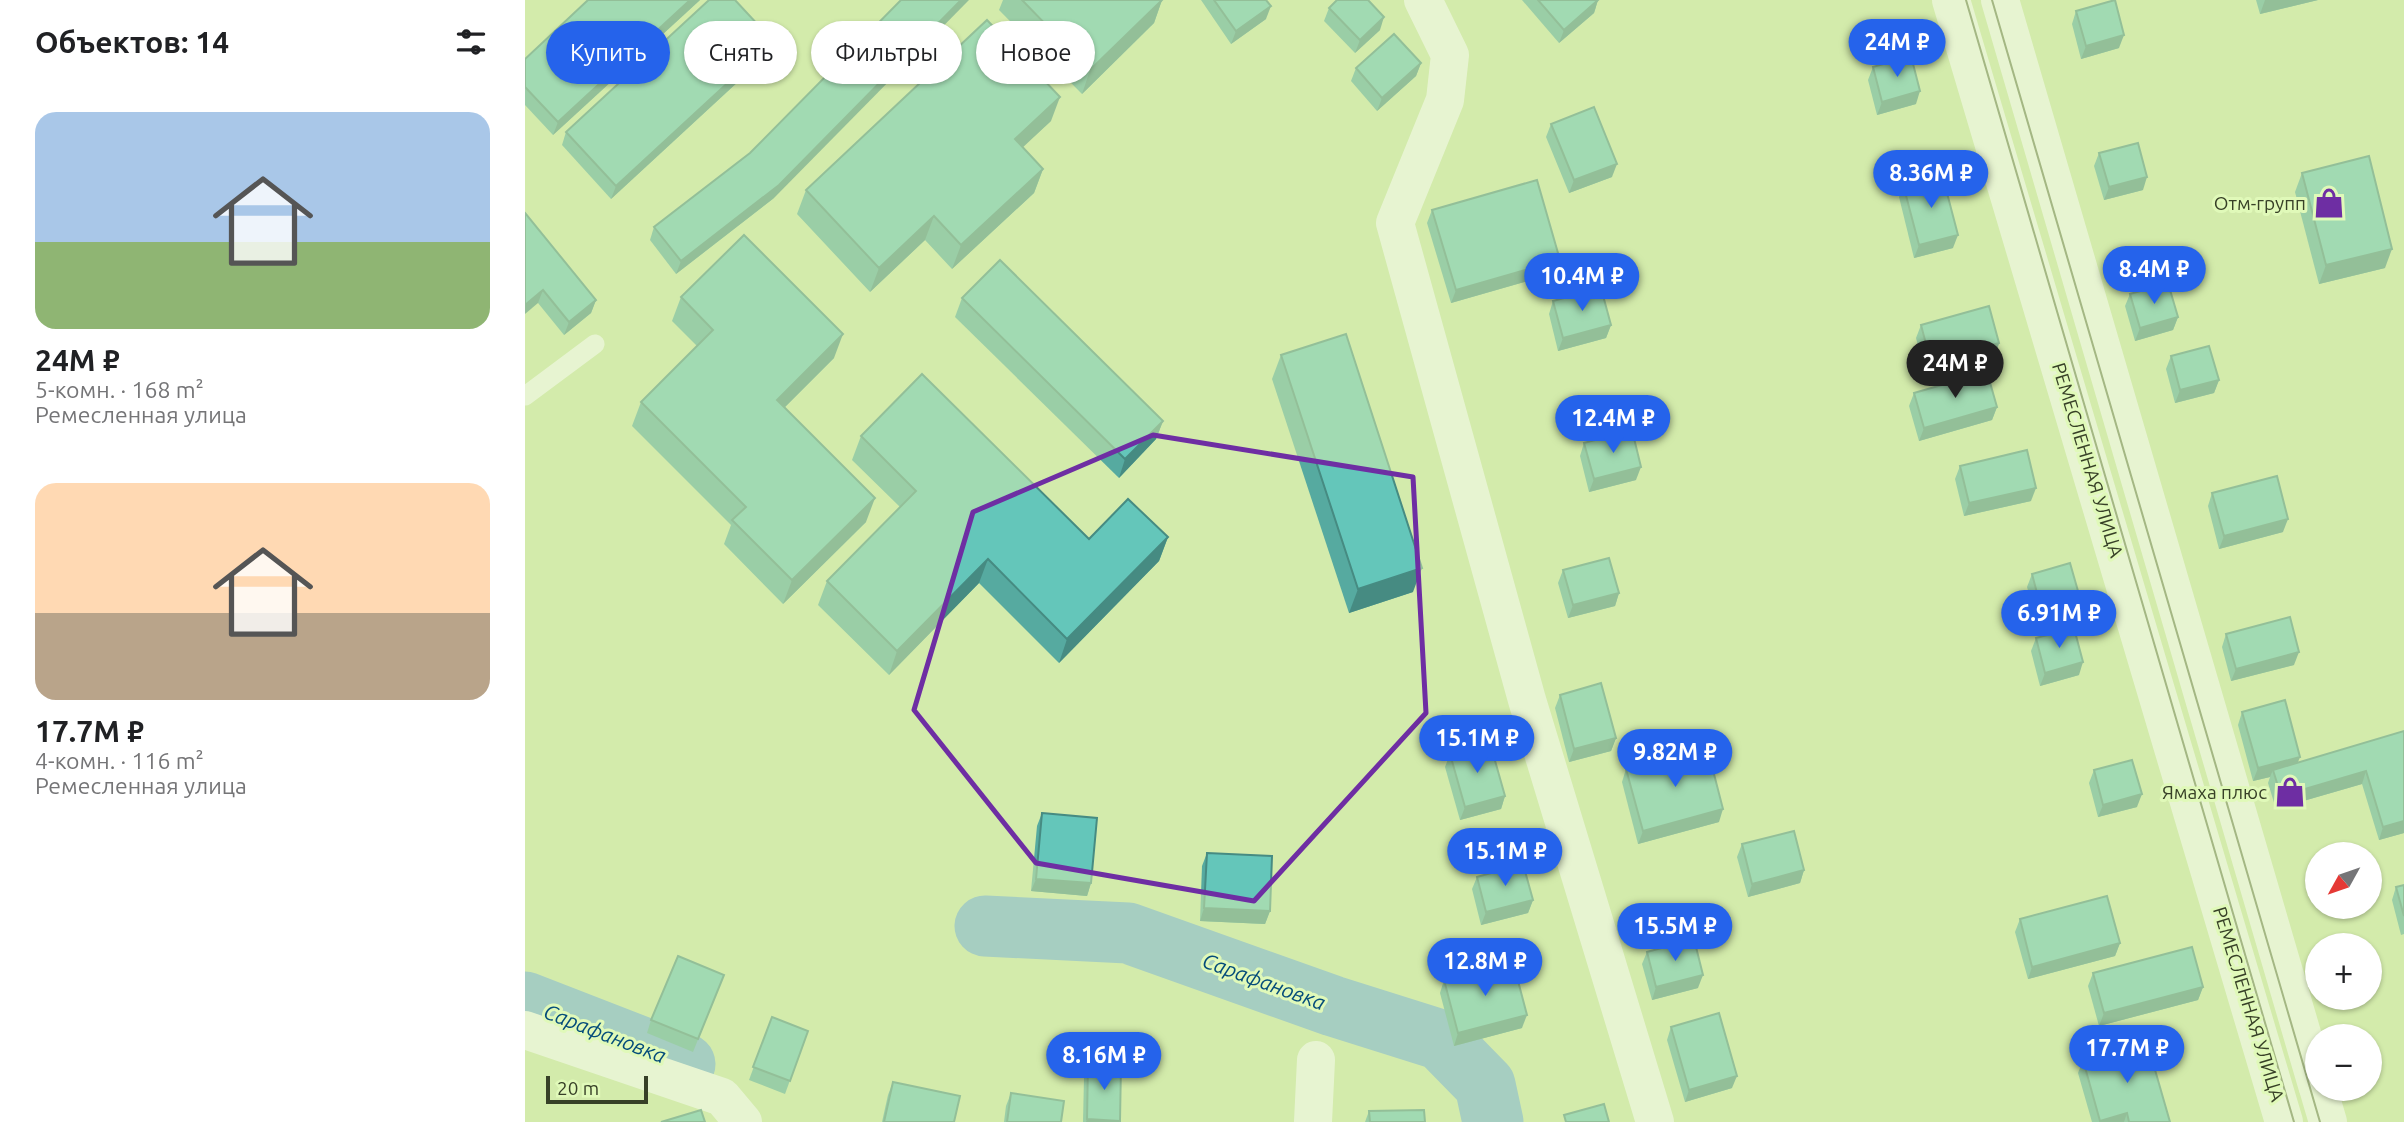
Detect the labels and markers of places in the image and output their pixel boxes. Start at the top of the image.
pin: 24M ₽ [1848,20,1946,79]
pin: 8.36M ₽ [1866,150,1996,210]
shop icon: Отм-групп [2312,186,2346,220]
place label: Отм-групп [2214,192,2306,214]
pin: 8.4M ₽ [2097,246,2211,306]
pin: 10.4M ₽ [1517,254,1647,313]
pin: 24M ₽ [1906,340,2004,400]
pin: 12.4M ₽ [1548,396,1678,455]
pin: 6.91M ₽ [1994,590,2124,650]
pin: 15.1M ₽ [1412,716,1542,775]
pin: 9.82M ₽ [1610,730,1740,789]
shop icon: Ямаха плюс [2273,775,2307,809]
place label: Ямаха плюс [2162,781,2267,803]
pin: 15.1M ₽ [1440,828,1570,888]
pin: 15.5M ₽ [1610,904,1740,963]
pin: 12.8M ₽ [1420,939,1550,998]
pin: 17.7M ₽ [2062,1026,2192,1085]
pin: 8.16M ₽ [1039,1032,1169,1092]

